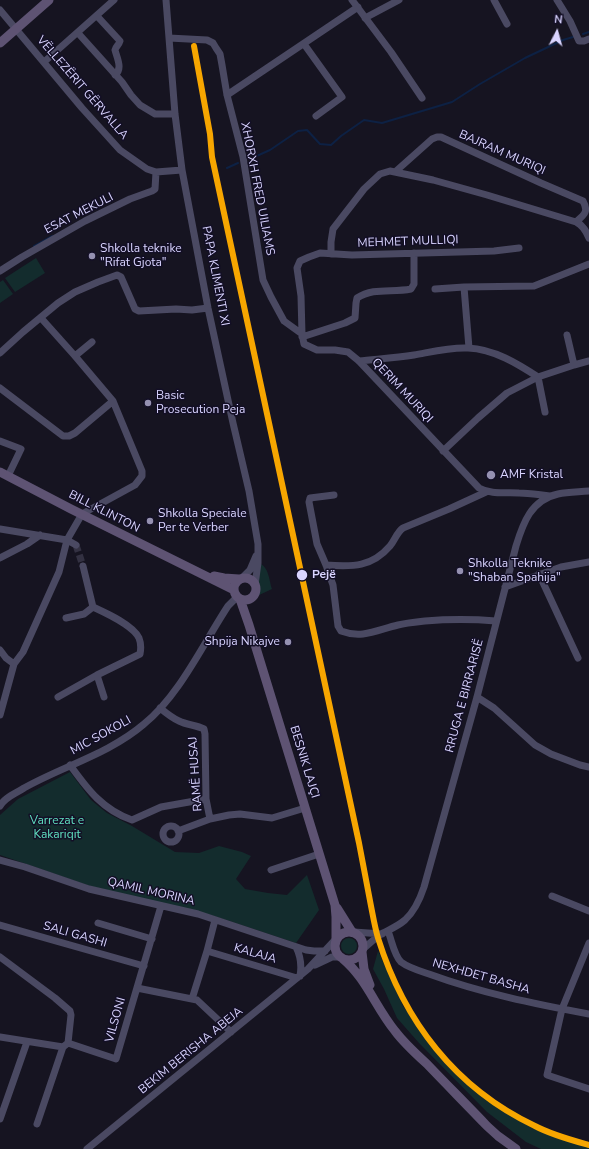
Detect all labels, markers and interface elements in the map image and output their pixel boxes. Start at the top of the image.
north arrow [537,12,577,52]
text: N [553,12,563,27]
street label: VËLLEZËRIT GËRVALLA [33,33,131,143]
street label: XHORXH FRED UILIAMS [237,121,277,257]
street label: BAJRAM MURIQI [456,127,548,179]
street label: ESAT MEKULI [42,190,116,238]
street label: PAPA KLIMENTI XI [198,225,232,327]
street label: MEHMET MULLIQI [357,233,459,251]
place label: Shkolla teknike "Rifat Gjota" [100,242,182,270]
marker: Shkolla teknike "Rifat Gjota" [87,251,97,261]
street label: QERIM MURIQI [368,356,436,426]
place label: Basic Prosecution Peja [156,389,245,417]
marker: Basic Prosecution Peja [143,398,153,408]
place label: AMF Kristal [500,468,563,482]
marker: AMF Kristal [485,469,497,481]
street label: BILL KLINTON [66,488,142,536]
place label: Shkolla Speciale Per te Verber [158,507,247,535]
marker: Shkolla Speciale Per te Verber [145,516,155,526]
place label: Shkolla Teknike "Shaban Spahija" [468,557,561,585]
marker: Shkolla Teknike "Shaban Spahija" [455,566,465,576]
marker: Pejë [295,568,309,582]
place label: Pejë [312,568,336,582]
place label: Shpija Nikajve [204,635,280,649]
marker: Shpija Nikajve [283,637,293,647]
street label: RRUGA E BIRRARISË [443,638,487,754]
street label: MIC SOKOLI [68,713,134,759]
street label: BESNIK LAJÇI [286,724,322,800]
street label: RAMË HUSAJ [186,736,206,812]
park label: Varrezat e Kakariqit [30,814,84,842]
street label: QAMIL MORINA [106,875,196,909]
street label: SALI GASHI [41,919,109,951]
street label: KALAJA [232,941,278,967]
street label: NEXHDET BASHA [431,956,531,998]
street label: VILSONI [103,996,129,1044]
street label: BEKIM BERISHA ABEJA [136,1004,246,1098]

